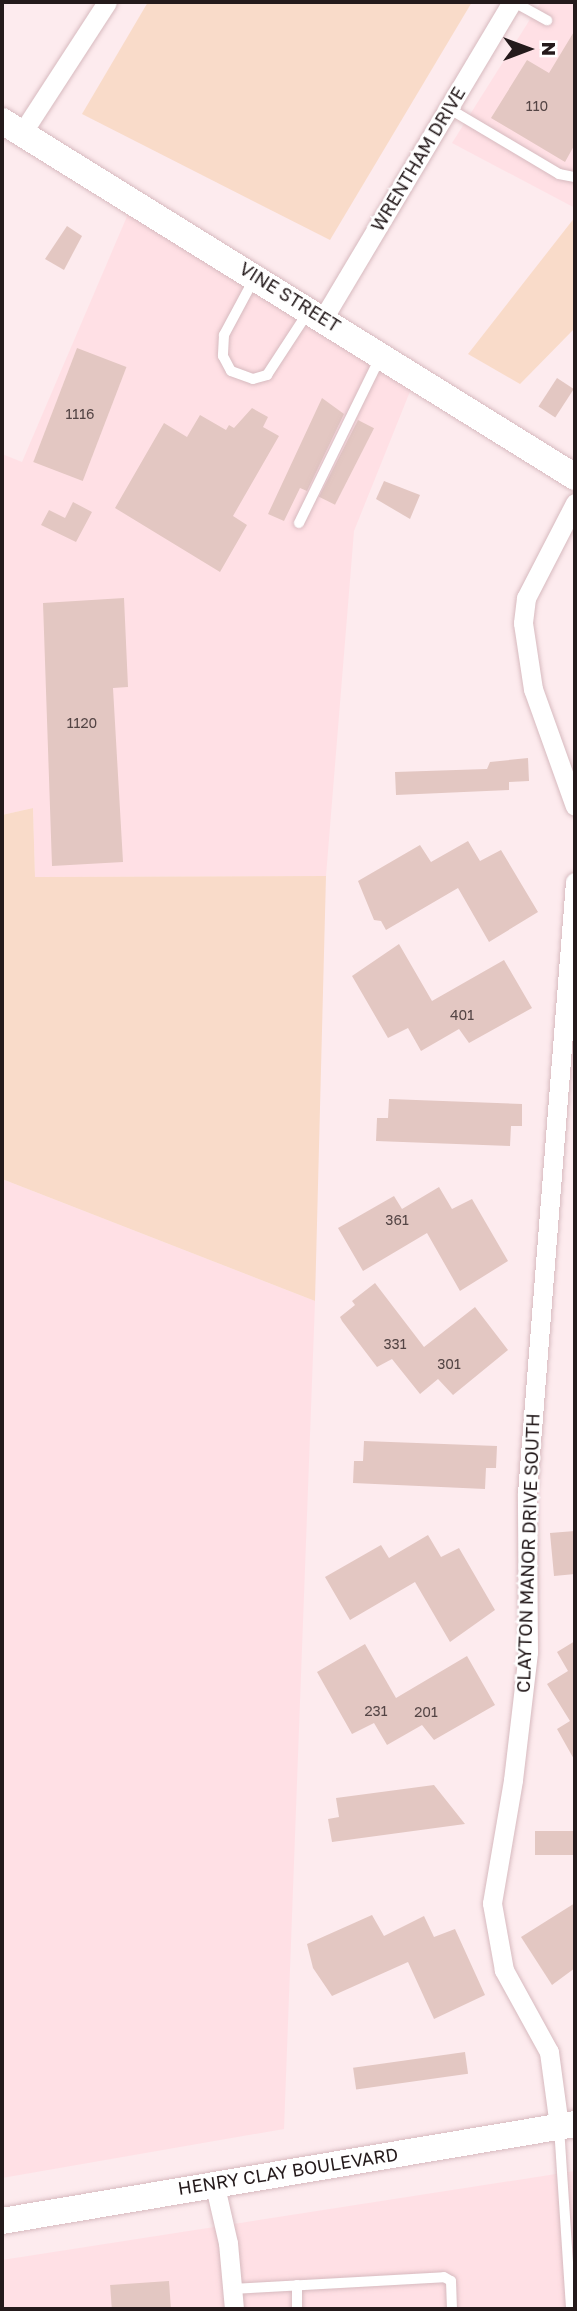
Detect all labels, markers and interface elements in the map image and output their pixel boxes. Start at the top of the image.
north arrow [493,14,563,84]
text: N [538,42,561,56]
street label: WRENTHAM DRIVE [366,83,470,235]
house number: 110 [526,98,548,114]
street label: VINE STREET [236,257,344,337]
house number: 1116 [66,406,94,422]
house number: 1120 [67,715,97,731]
house number: 401 [450,1007,474,1023]
house number: 361 [385,1212,409,1228]
house number: 331 [383,1336,407,1352]
house number: 301 [437,1356,461,1372]
street label: CLAYTON MANOR DRIVE SOUTH [512,1413,544,1693]
house number: 231 [364,1703,388,1719]
house number: 201 [414,1704,438,1720]
street label: HENRY CLAY BOULEVARD [176,2143,400,2199]

